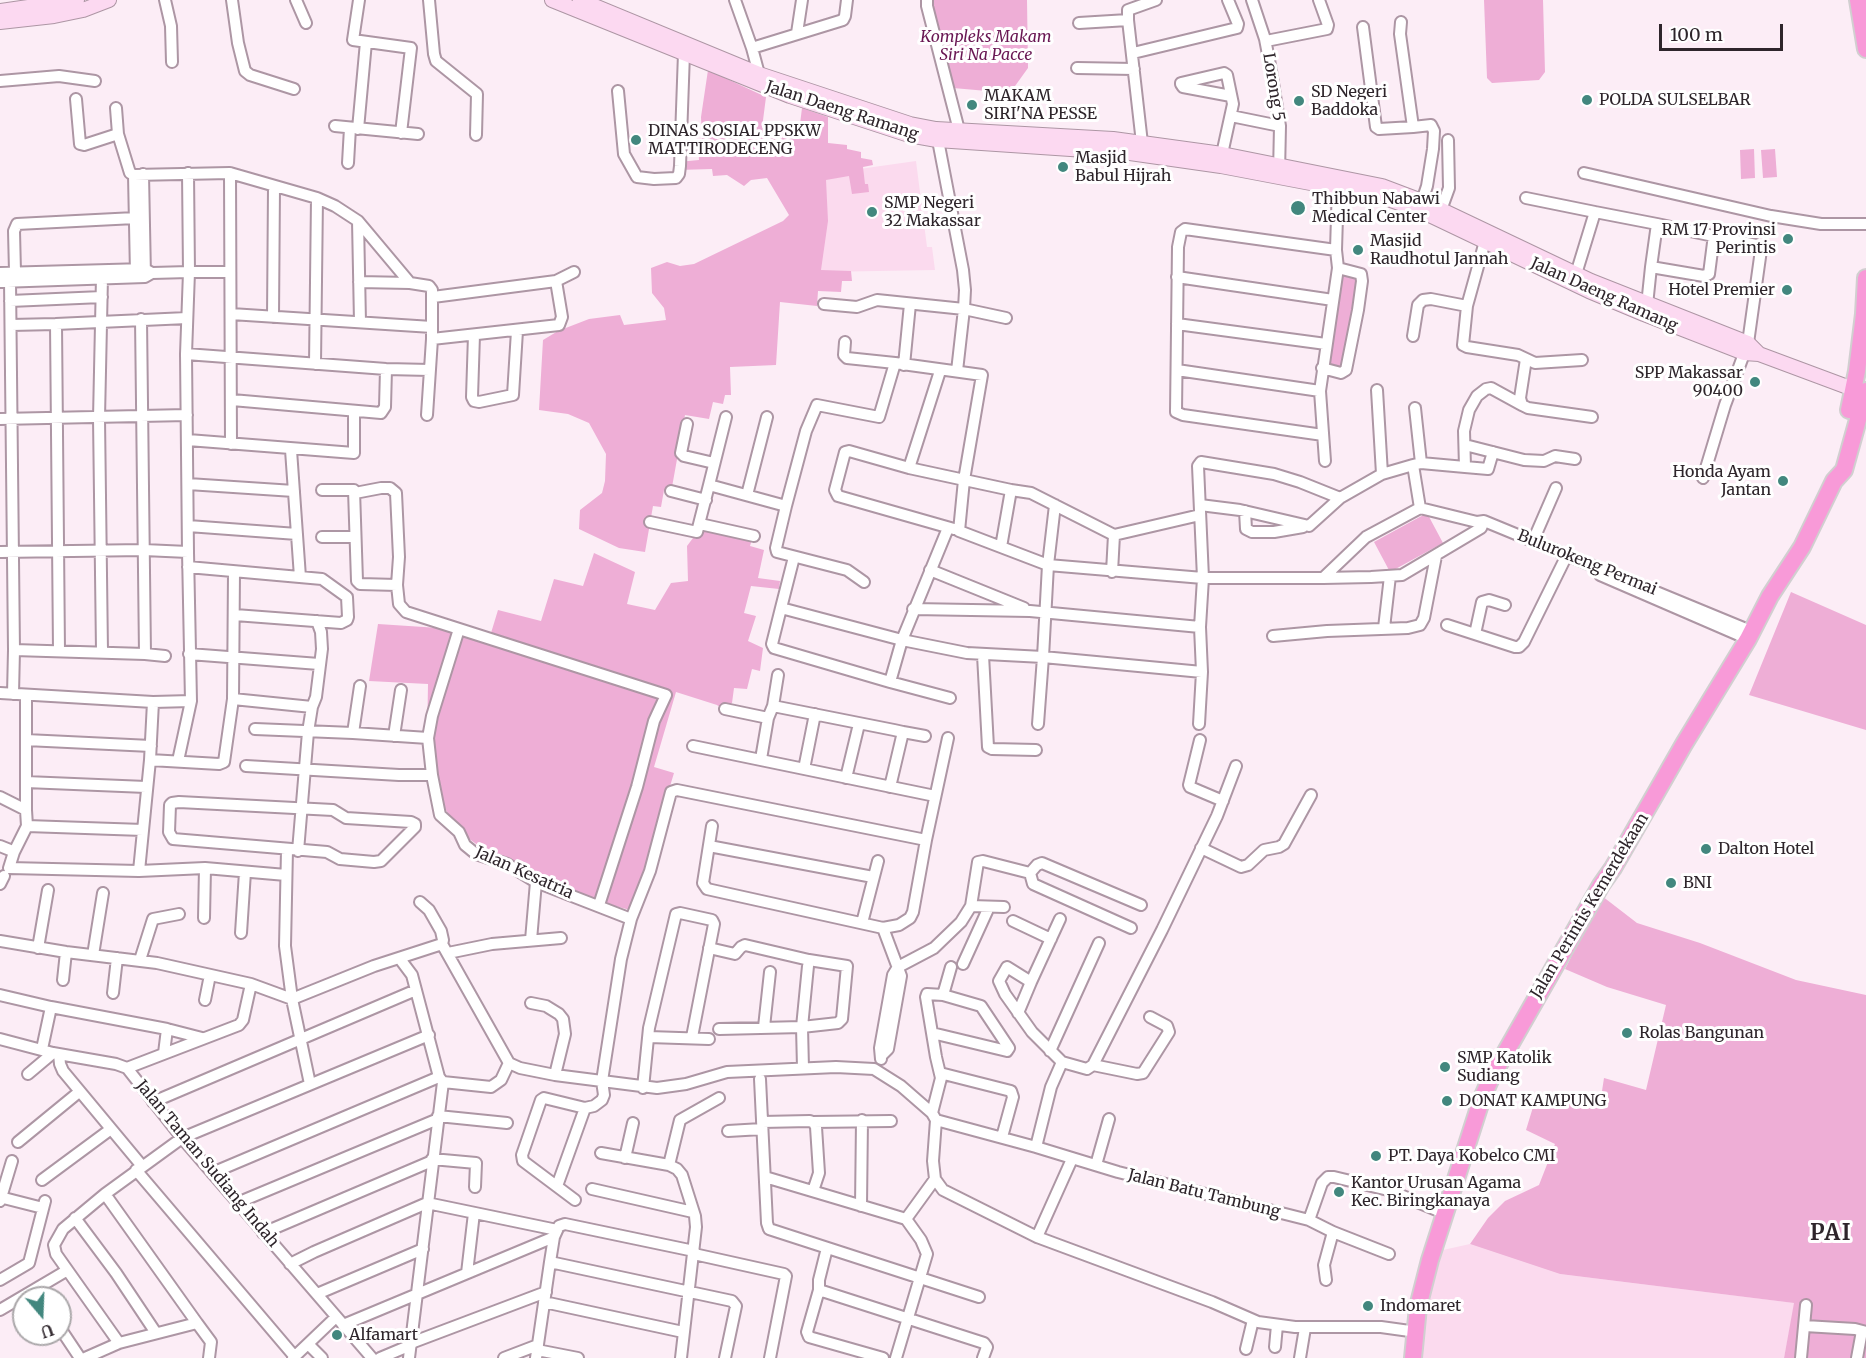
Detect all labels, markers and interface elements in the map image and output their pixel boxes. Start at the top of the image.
scale bar [1662,12,1786,50]
text: 100 m [1670,23,1723,46]
park label: Kompleks Makam Siri Na Pacce [920,27,1052,65]
street label: Lorong 5 [1258,52,1288,122]
street label: Jalan Daeng Ramang [763,77,921,145]
place label: SD Negeri Baddoka [1311,82,1387,120]
place label: MAKAM SIRI'NA PESSE [984,86,1097,124]
place label: POLDA SULSELBAR [1599,90,1751,110]
marker: POLDA SULSELBAR [1580,93,1594,107]
marker: SD Negeri Baddoka [1292,94,1306,108]
marker: MAKAM SIRI'NA PESSE [965,98,979,112]
place label: DINAS SOSIAL PPSKW MATTIRODECENG [648,121,821,159]
marker: DINAS SOSIAL PPSKW MATTIRODECENG [629,133,643,147]
place label: Masjid Babul Hijrah [1075,148,1171,186]
marker: Masjid Babul Hijrah [1056,160,1070,174]
place label: Thibbun Nabawi Medical Center [1312,189,1440,227]
place label: SMP Negeri 32 Makassar [884,193,981,231]
marker: Thibbun Nabawi Medical Center [1289,199,1307,217]
marker: SMP Negeri 32 Makassar [865,205,879,219]
place label: RM 17 Provinsi Perintis [1662,220,1776,258]
place label: Masjid Raudhotul Jannah [1370,231,1508,269]
marker: RM 17 Provinsi Perintis [1781,232,1795,246]
marker: Masjid Raudhotul Jannah [1351,243,1365,257]
street label: Jalan Daeng Ramang [1527,254,1681,336]
place label: Hotel Premier [1668,280,1775,300]
marker: Hotel Premier [1780,283,1794,297]
place label: SPP Makassar 90400 [1635,363,1743,401]
marker: SPP Makassar 90400 [1748,375,1762,389]
place label: Honda Ayam Jantan [1673,462,1771,500]
marker: Honda Ayam Jantan [1776,474,1790,488]
street label: Bulurokeng Permai [1515,526,1659,600]
street label: Jalan Perintis Kemerdekaan [1527,810,1653,1002]
place label: Dalton Hotel [1718,839,1814,859]
marker: Dalton Hotel [1699,842,1713,856]
street label: Jalan Kesatria [472,843,576,903]
place label: BNI [1683,873,1712,893]
marker: BNI [1664,876,1678,890]
place label: Rolas Bangunan [1639,1023,1764,1043]
marker: Rolas Bangunan [1620,1026,1634,1040]
place label: SMP Katolik Sudiang [1457,1048,1552,1086]
marker: SMP Katolik Sudiang [1438,1060,1452,1074]
street label: Jalan Taman Sudiang Indah [131,1077,283,1251]
place label: DONAT KAMPUNG [1459,1091,1606,1111]
marker: DONAT KAMPUNG [1440,1094,1454,1108]
place label: PT. Daya Kobelco CMI [1388,1146,1555,1166]
marker: PT. Daya Kobelco CMI [1369,1149,1383,1163]
street label: Jalan Batu Tambung [1126,1166,1282,1222]
place label: Kantor Urusan Agama Kec. Biringkanaya [1351,1173,1521,1211]
marker: Kantor Urusan Agama Kec. Biringkanaya [1332,1185,1346,1199]
district label: PAI [1810,1221,1852,1247]
north arrow [12,1286,72,1346]
place label: Indomaret [1380,1296,1461,1316]
marker: Indomaret [1361,1299,1375,1313]
text: U [38,1320,56,1343]
place label: Alfamart [349,1325,418,1345]
marker: Alfamart [330,1328,344,1342]

